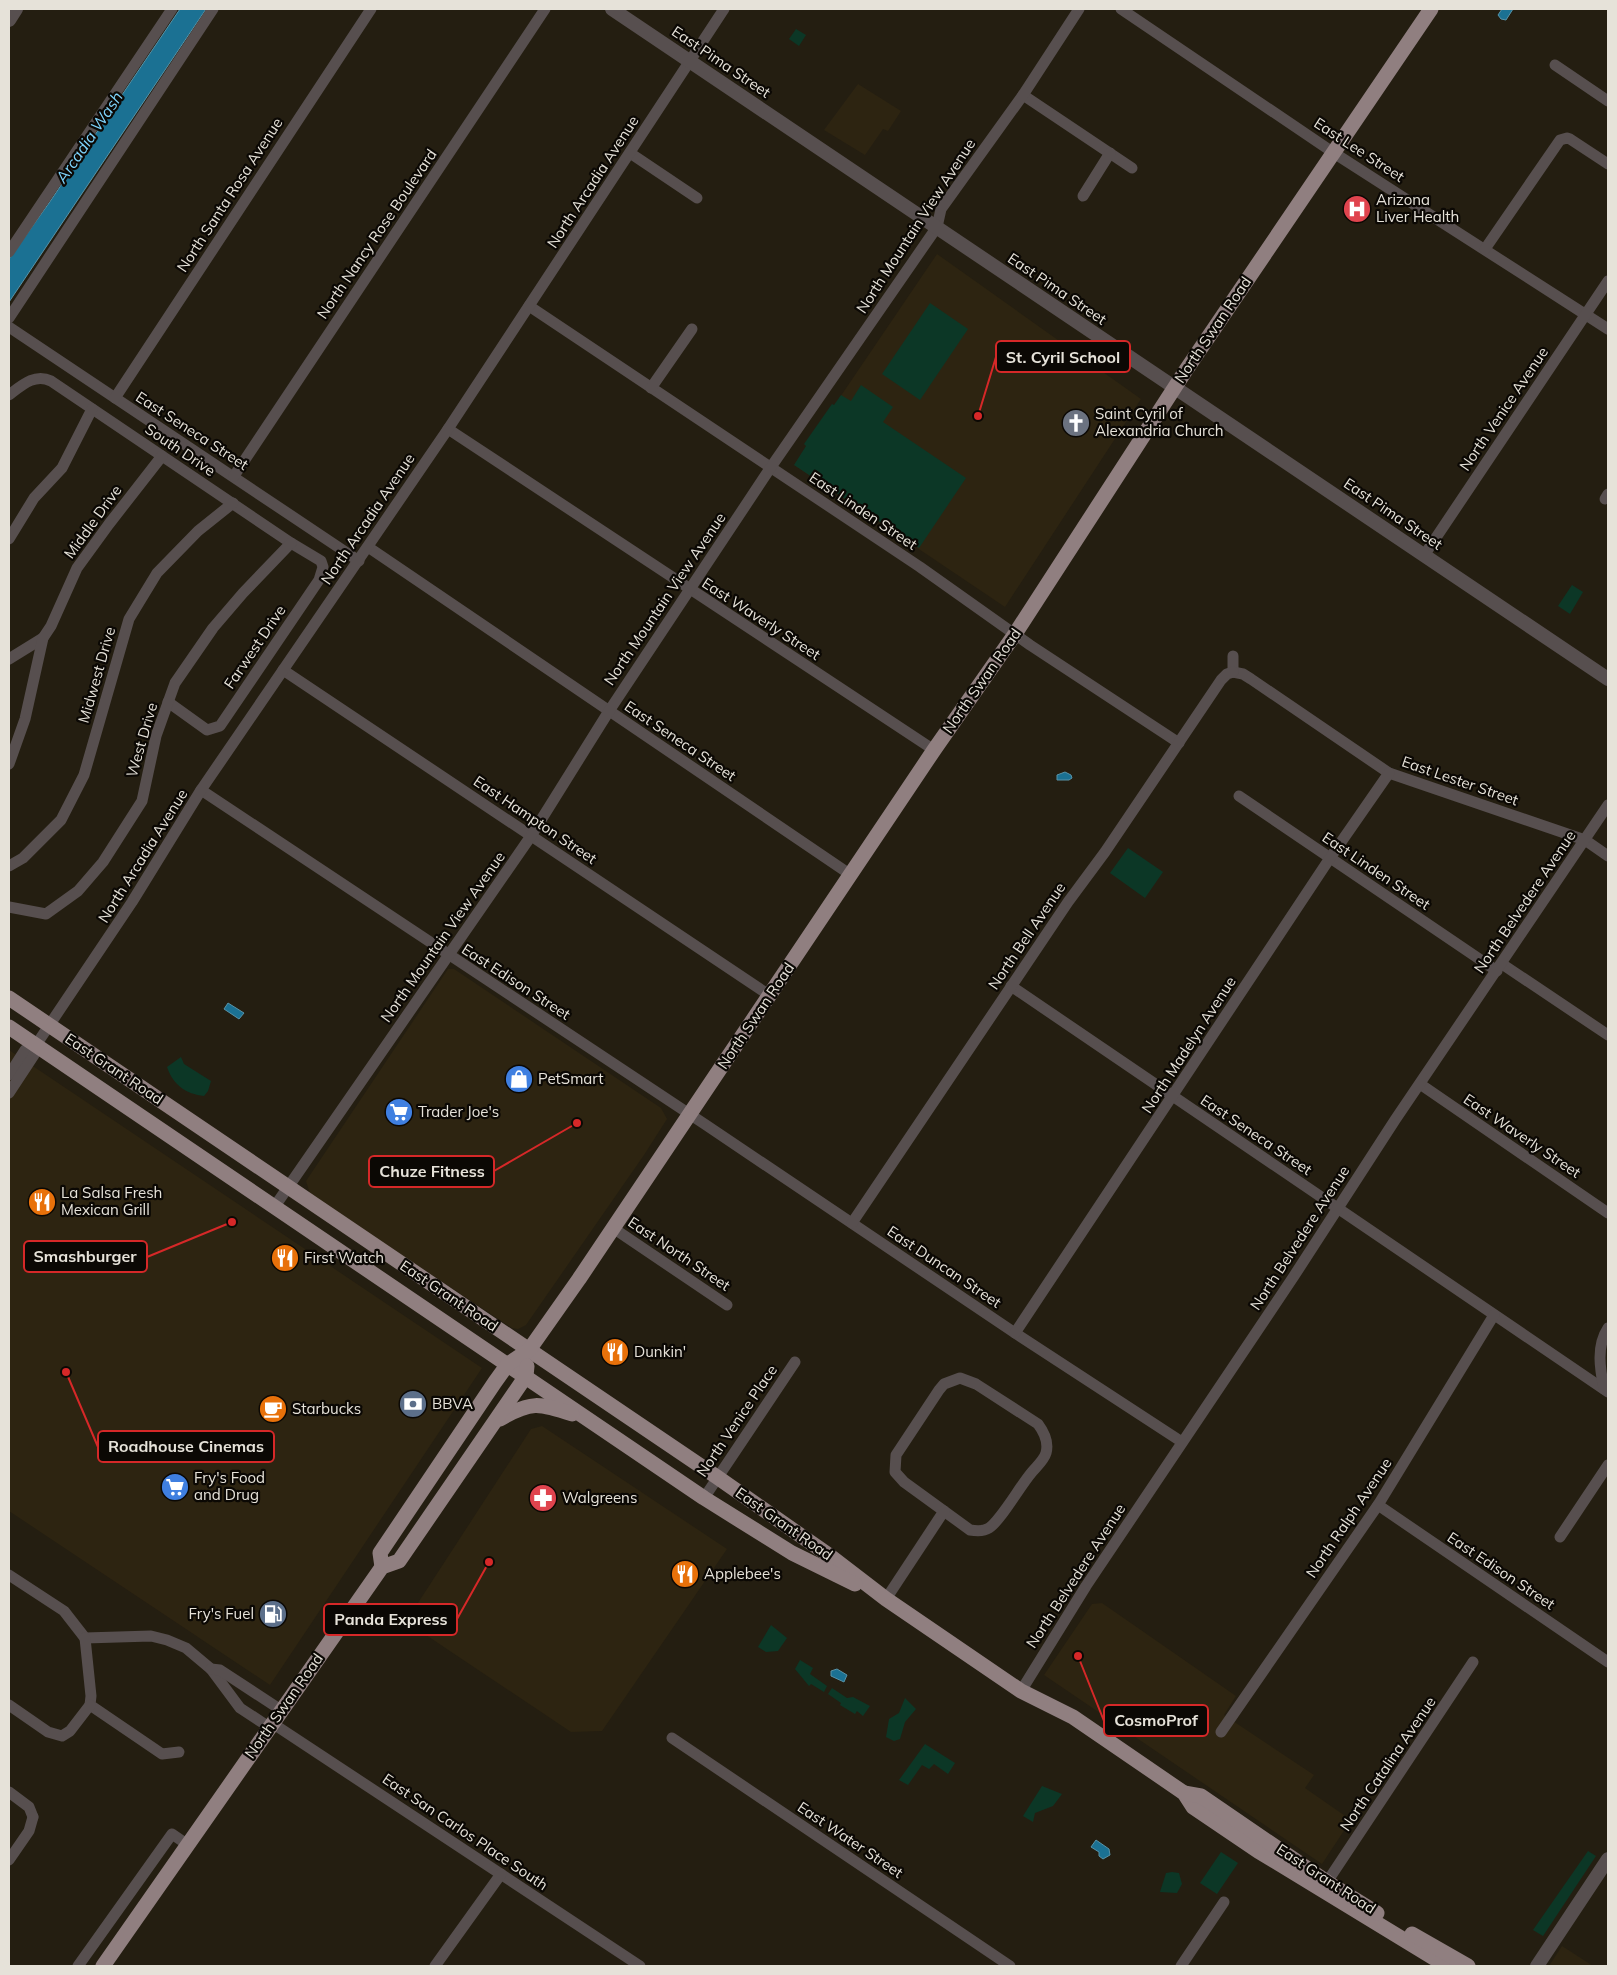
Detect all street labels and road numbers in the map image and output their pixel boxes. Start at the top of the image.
street label: East Pima Street [668,22,774,102]
street label: North Arcadia Avenue [543,112,642,251]
street label: East Lee Street [1310,113,1408,186]
street label: North Santa Rosa Avenue [173,114,287,275]
street label: North Mountain View Avenue [852,135,979,317]
street label: North Nancy Rose Boulevard [313,145,441,322]
street label: East Pima Street [1004,249,1110,329]
street label: North Swan Road [1170,273,1255,387]
street label: North Venice Avenue [1455,343,1552,474]
street label: East Seneca Street [132,387,252,474]
street label: South Drive [141,419,219,480]
street label: North Arcadia Avenue [317,450,419,588]
street label: East Linden Street [806,467,921,554]
street label: East Pima Street [1340,474,1446,554]
street label: Middle Drive [60,481,126,562]
street label: North Mountain View Avenue [600,509,730,689]
street label: East Waverly Street [698,573,824,664]
street label: Farwest Drive [220,601,290,692]
street label: North Swan Road [938,624,1025,737]
street label: Midwest Drive [74,625,119,725]
street label: East Seneca Street [621,696,740,785]
street label: West Drive [122,700,161,779]
street label: East Lester Street [1399,752,1521,809]
street label: East Hampton Street [470,771,601,868]
street label: North Arcadia Avenue [94,785,191,926]
street label: East Linden Street [1319,827,1434,914]
street label: North Belvedere Avenue [1470,827,1580,977]
street label: North Mountain View Avenue [376,848,509,1026]
street label: North Bell Avenue [984,878,1069,993]
street label: East Edison Street [458,939,574,1024]
street label: North Swan Road [713,959,798,1073]
street label: North Madelyn Avenue [1137,973,1240,1117]
street label: East Grant Road [62,1029,167,1108]
street label: East Waverly Street [1460,1089,1585,1182]
street label: East Seneca Street [1197,1090,1316,1179]
street label: North Belvedere Avenue [1246,1162,1353,1314]
street label: East North Street [625,1212,734,1295]
street label: East Duncan Street [884,1221,1005,1312]
street label: East Grant Road [397,1256,502,1335]
street label: North Venice Place [692,1361,781,1480]
street label: North Ralph Avenue [1301,1454,1396,1581]
street label: East Grant Road [732,1483,837,1564]
street label: North Belvedere Avenue [1022,1500,1129,1652]
street label: East Edison Street [1444,1528,1559,1614]
street label: North Swan Road [240,1649,327,1762]
street label: North Catalina Avenue [1336,1693,1440,1835]
street label: East San Carlos Place South [379,1769,552,1894]
street label: East Water Street [794,1797,907,1882]
street label: East Grant Road [1273,1839,1379,1918]

